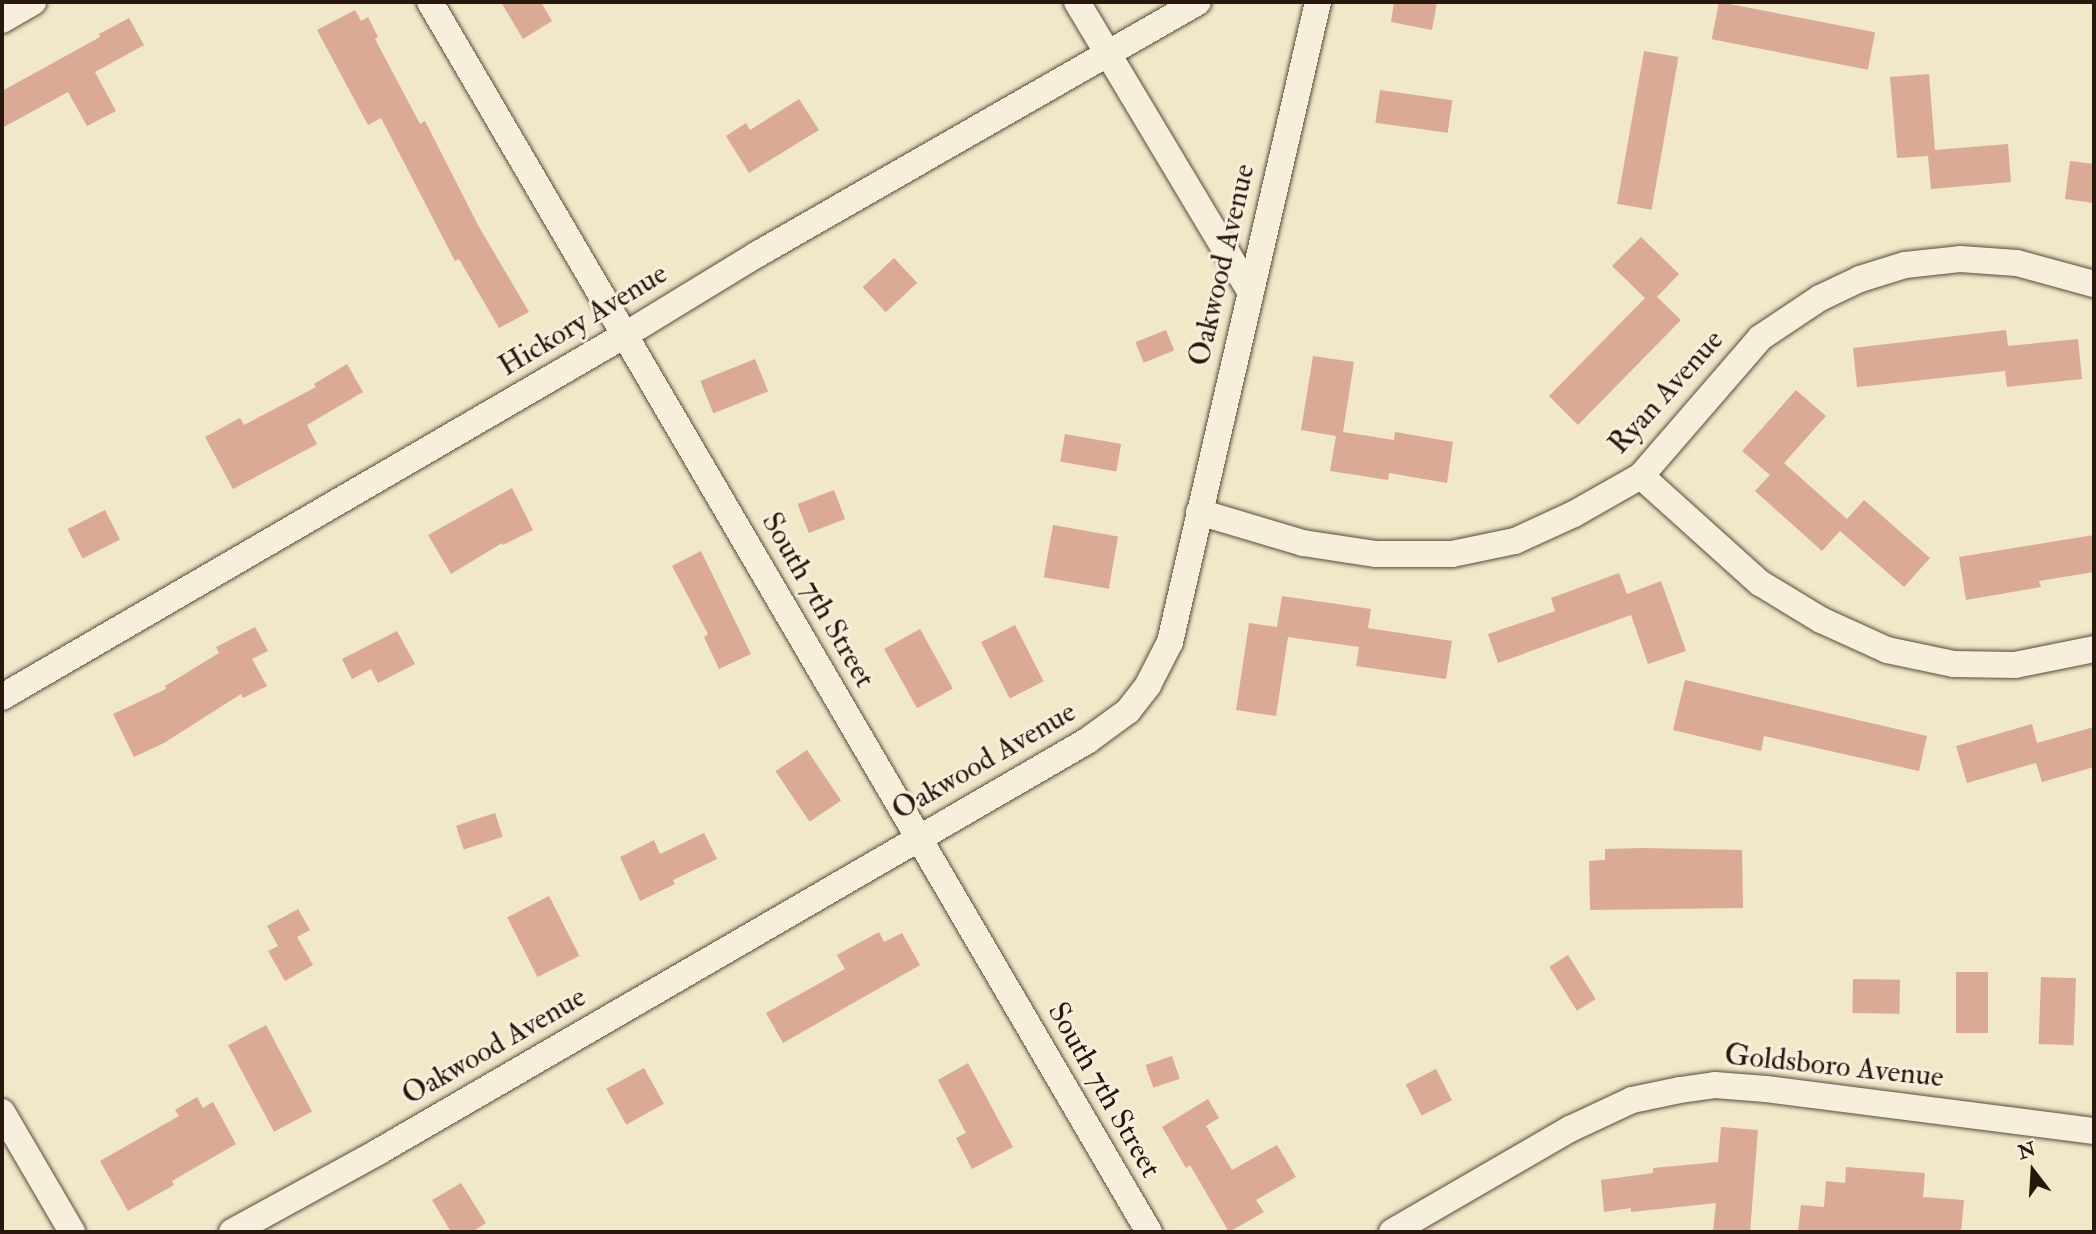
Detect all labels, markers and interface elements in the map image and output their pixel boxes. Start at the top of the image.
street label: Oakwood Avenue [1181,161,1263,369]
street label: Hickory Avenue [492,256,674,384]
street label: Ryan Avenue [1601,322,1731,462]
street label: South 7th Street [753,506,883,694]
street label: Oakwood Avenue [886,694,1082,828]
street label: Oakwood Avenue [396,979,592,1113]
street label: South 7th Street [1039,996,1169,1184]
street label: Goldsboro Avenue [1723,1037,1945,1095]
north arrow [1998,1136,2068,1206]
text: N [2015,1137,2038,1165]

